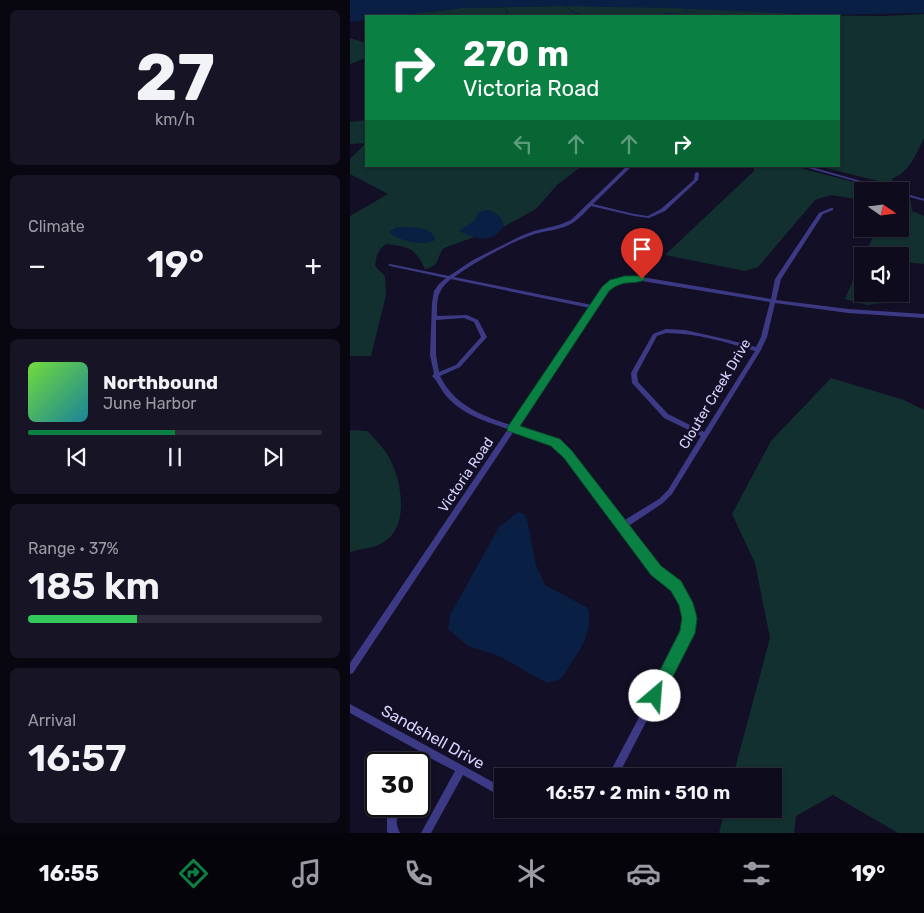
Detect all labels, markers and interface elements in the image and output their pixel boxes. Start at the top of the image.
text: 270 m [463,33,569,75]
icon: right [380,35,445,100]
text: 27 [135,39,215,116]
text: Victoria Road [463,75,599,102]
text: km/h [155,110,195,129]
icon: left [509,130,537,158]
icon: ahead [562,130,590,158]
icon: ahead [615,130,643,158]
icon: right [668,130,696,158]
north arrow [854,182,909,238]
map controls [854,182,909,302]
text: Climate [28,217,85,236]
pin [621,228,663,279]
icon: arrive [628,235,656,263]
text: 19° [147,241,204,287]
button: sound [854,247,909,302]
text: − [28,249,46,282]
text: + [305,249,322,282]
street label: Clouter Creek Drive [675,336,755,452]
text: Northbound [103,371,218,394]
text: June Harbor [103,394,196,413]
street label: Victoria Road [435,434,497,516]
icon: previous [63,443,91,471]
icon: pause [161,443,189,471]
icon: next [259,443,287,471]
text: Range · 37% [28,539,119,558]
text: 185 km [28,563,160,609]
position arrow [628,669,680,721]
street label: Sandshell Drive [378,701,488,773]
text: Arrival [28,711,76,730]
text: 16:57 [28,735,126,781]
speed limit sign: 30 [365,752,430,817]
text: 16:57 · 2 min · 510 m [546,781,730,804]
icon: directions [176,856,211,891]
icon: music [289,856,324,891]
icon: phone [401,856,436,891]
icon: climate [514,856,549,891]
icon: car [626,856,661,891]
icon: filters [739,856,774,891]
text: 16:55 [39,860,99,887]
text: 19° [851,860,885,887]

